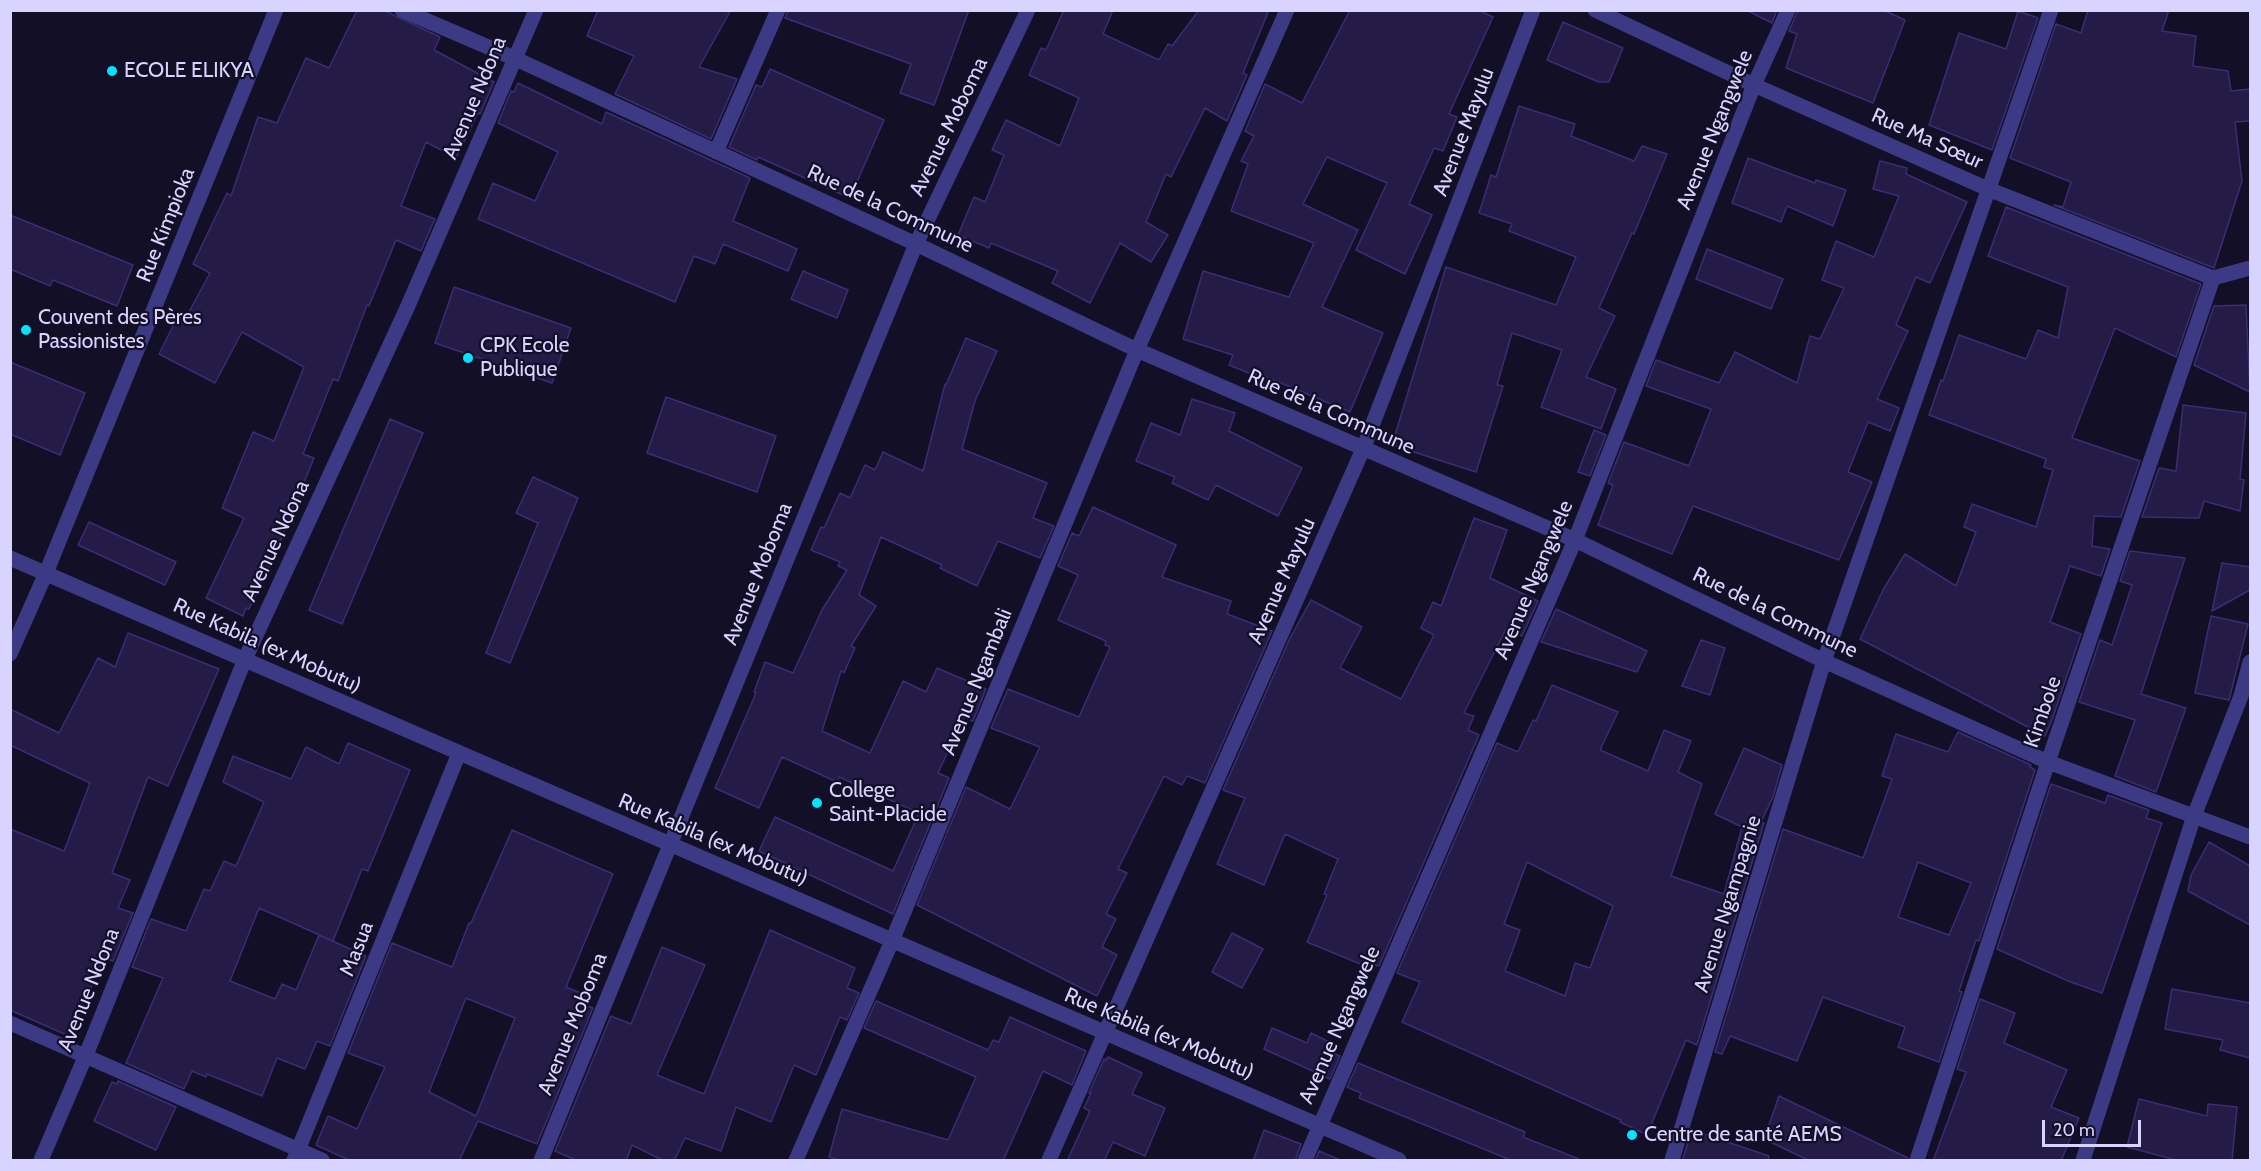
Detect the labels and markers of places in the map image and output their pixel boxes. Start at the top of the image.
place label: ECOLE ELIKYA [124,58,254,84]
marker: ECOLE ELIKYA [105,64,119,78]
place label: Couvent des Pères Passionistes [38,305,202,355]
marker: Couvent des Pères Passionistes [19,323,33,337]
place label: CPK Ecole Publique [480,333,569,383]
marker: CPK Ecole Publique [461,351,475,365]
place label: College Saint-Placide [829,778,947,828]
marker: College Saint-Placide [810,796,824,810]
place label: Centre de santé AEMS [1644,1122,1842,1148]
marker: Centre de santé AEMS [1625,1128,1639,1142]

